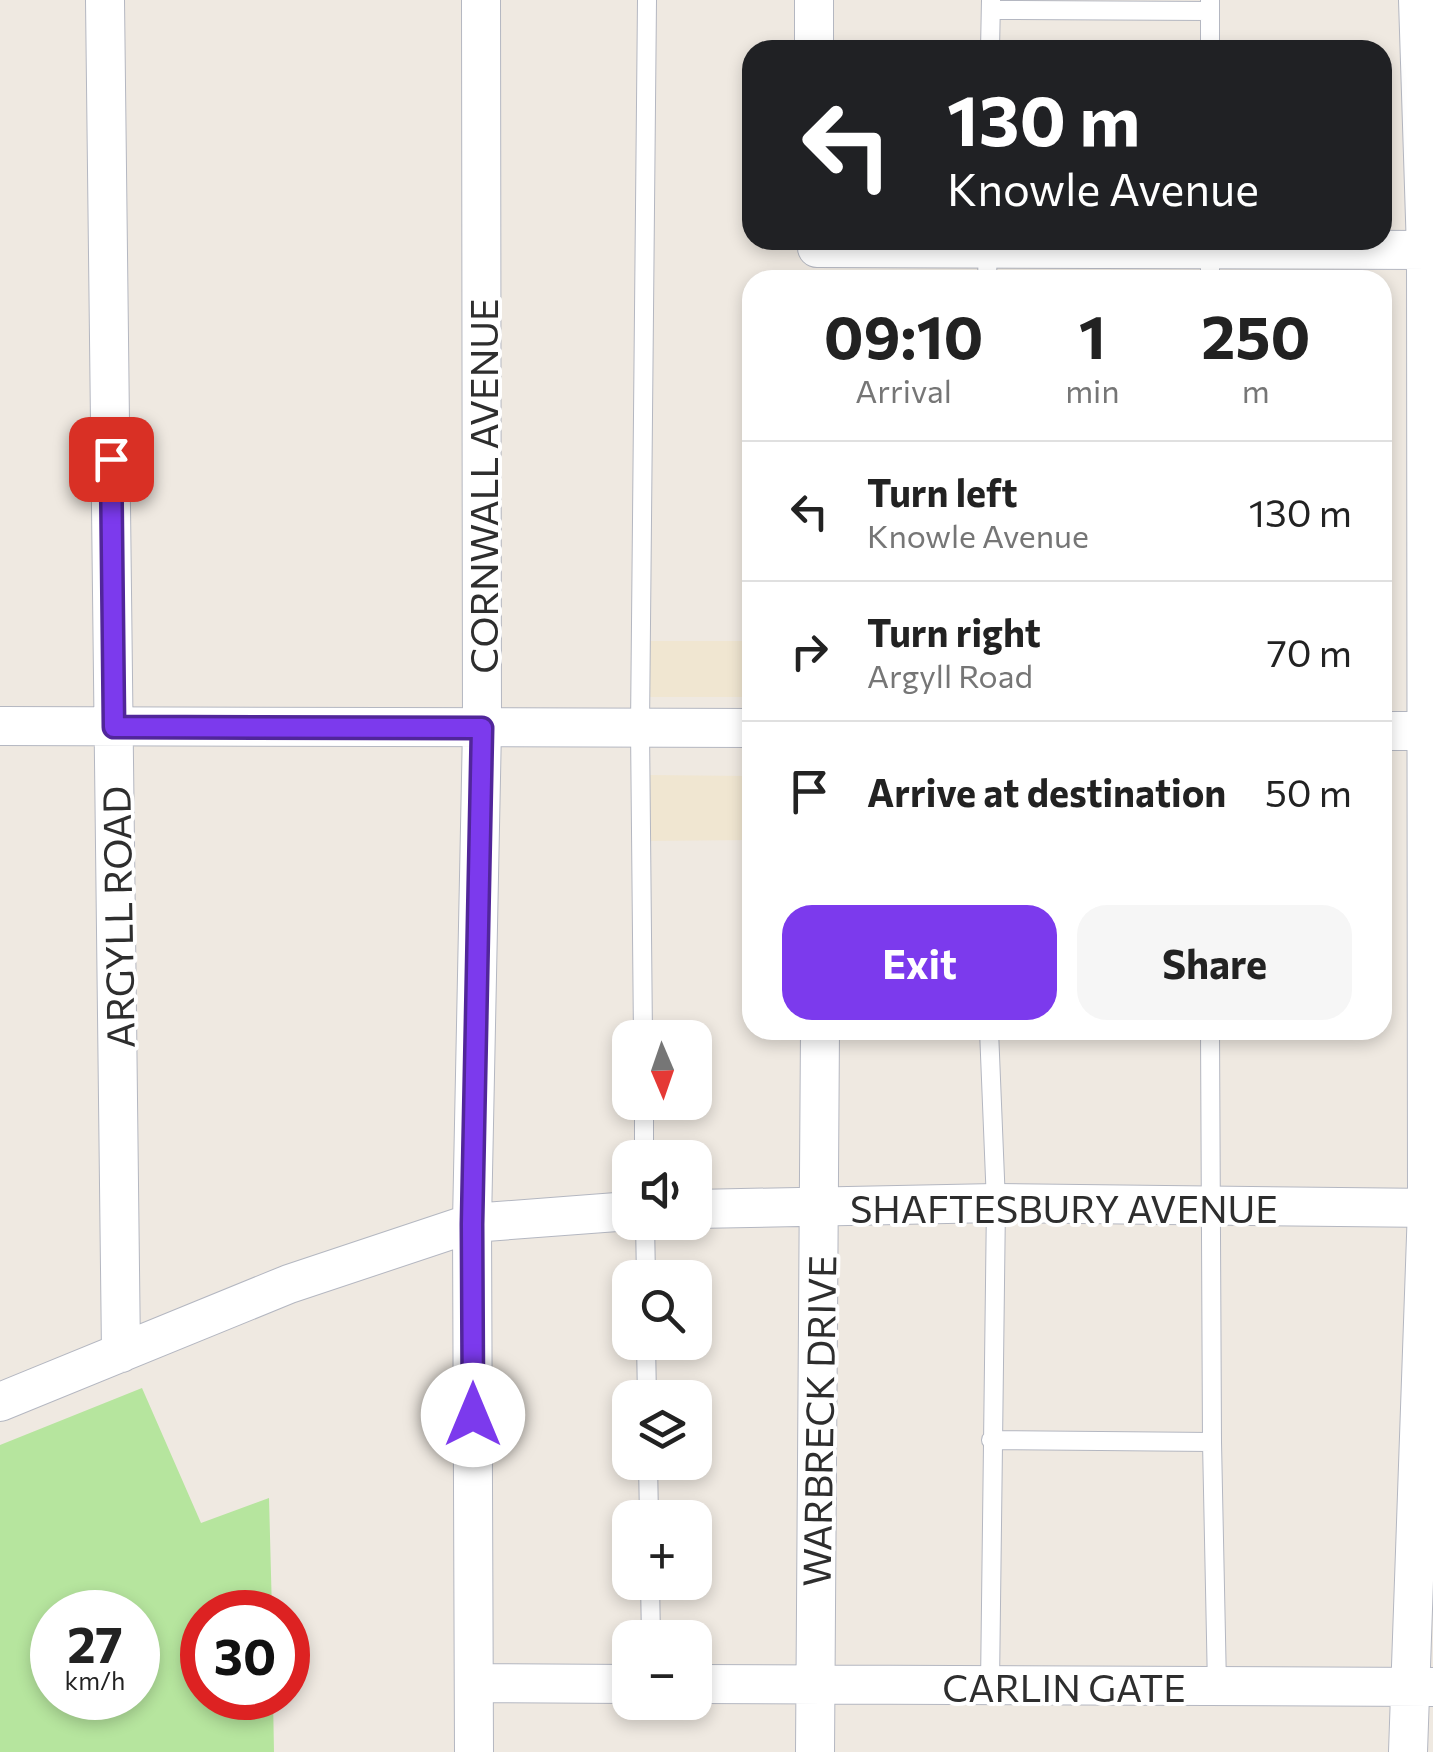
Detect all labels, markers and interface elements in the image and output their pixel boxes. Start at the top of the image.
text: 130 m [947,75,1140,160]
icon: left [782,80,912,210]
text: Knowle Avenue [947,160,1259,215]
street label: CORNWALL AVENUE [459,298,506,674]
text: 09:10 [824,298,983,371]
text: 1 [1079,298,1106,371]
text: 250 [1201,298,1310,371]
text: Arrival [855,370,952,410]
text: min [1065,370,1120,410]
text: m [1242,370,1270,410]
pin [69,417,154,502]
icon: arrive [84,432,139,487]
text: Turn left [867,468,1018,515]
icon: left [782,484,837,539]
text: 130 m [1249,488,1352,535]
text: Knowle Avenue [867,515,1089,555]
text: Turn right [867,608,1041,655]
icon: right [782,624,837,679]
text: 70 m [1267,628,1352,675]
text: Argyll Road [867,655,1033,695]
icon: arrive [782,764,837,819]
text: Arrive at destination [867,768,1226,815]
text: 50 m [1265,768,1352,815]
street label: ARGYLL ROAD [91,785,143,1049]
button: Exit [782,905,1057,1020]
button: Share [1077,905,1352,1020]
north arrow [612,1020,712,1120]
map controls [612,1020,712,1720]
button: sound [612,1140,712,1240]
street label: SHAFTESBURY AVENUE [850,1184,1278,1231]
street label: WARBRECK DRIVE [792,1255,844,1587]
button: search [612,1260,712,1360]
position arrow [421,1363,525,1467]
button: layers [612,1380,712,1480]
button: + [612,1500,712,1600]
speed limit sign: 30 [180,1590,310,1720]
text: 27 [67,1612,123,1673]
button: − [612,1620,712,1720]
street label: CARLIN GATE [942,1663,1186,1710]
text: km/h [65,1665,125,1695]

